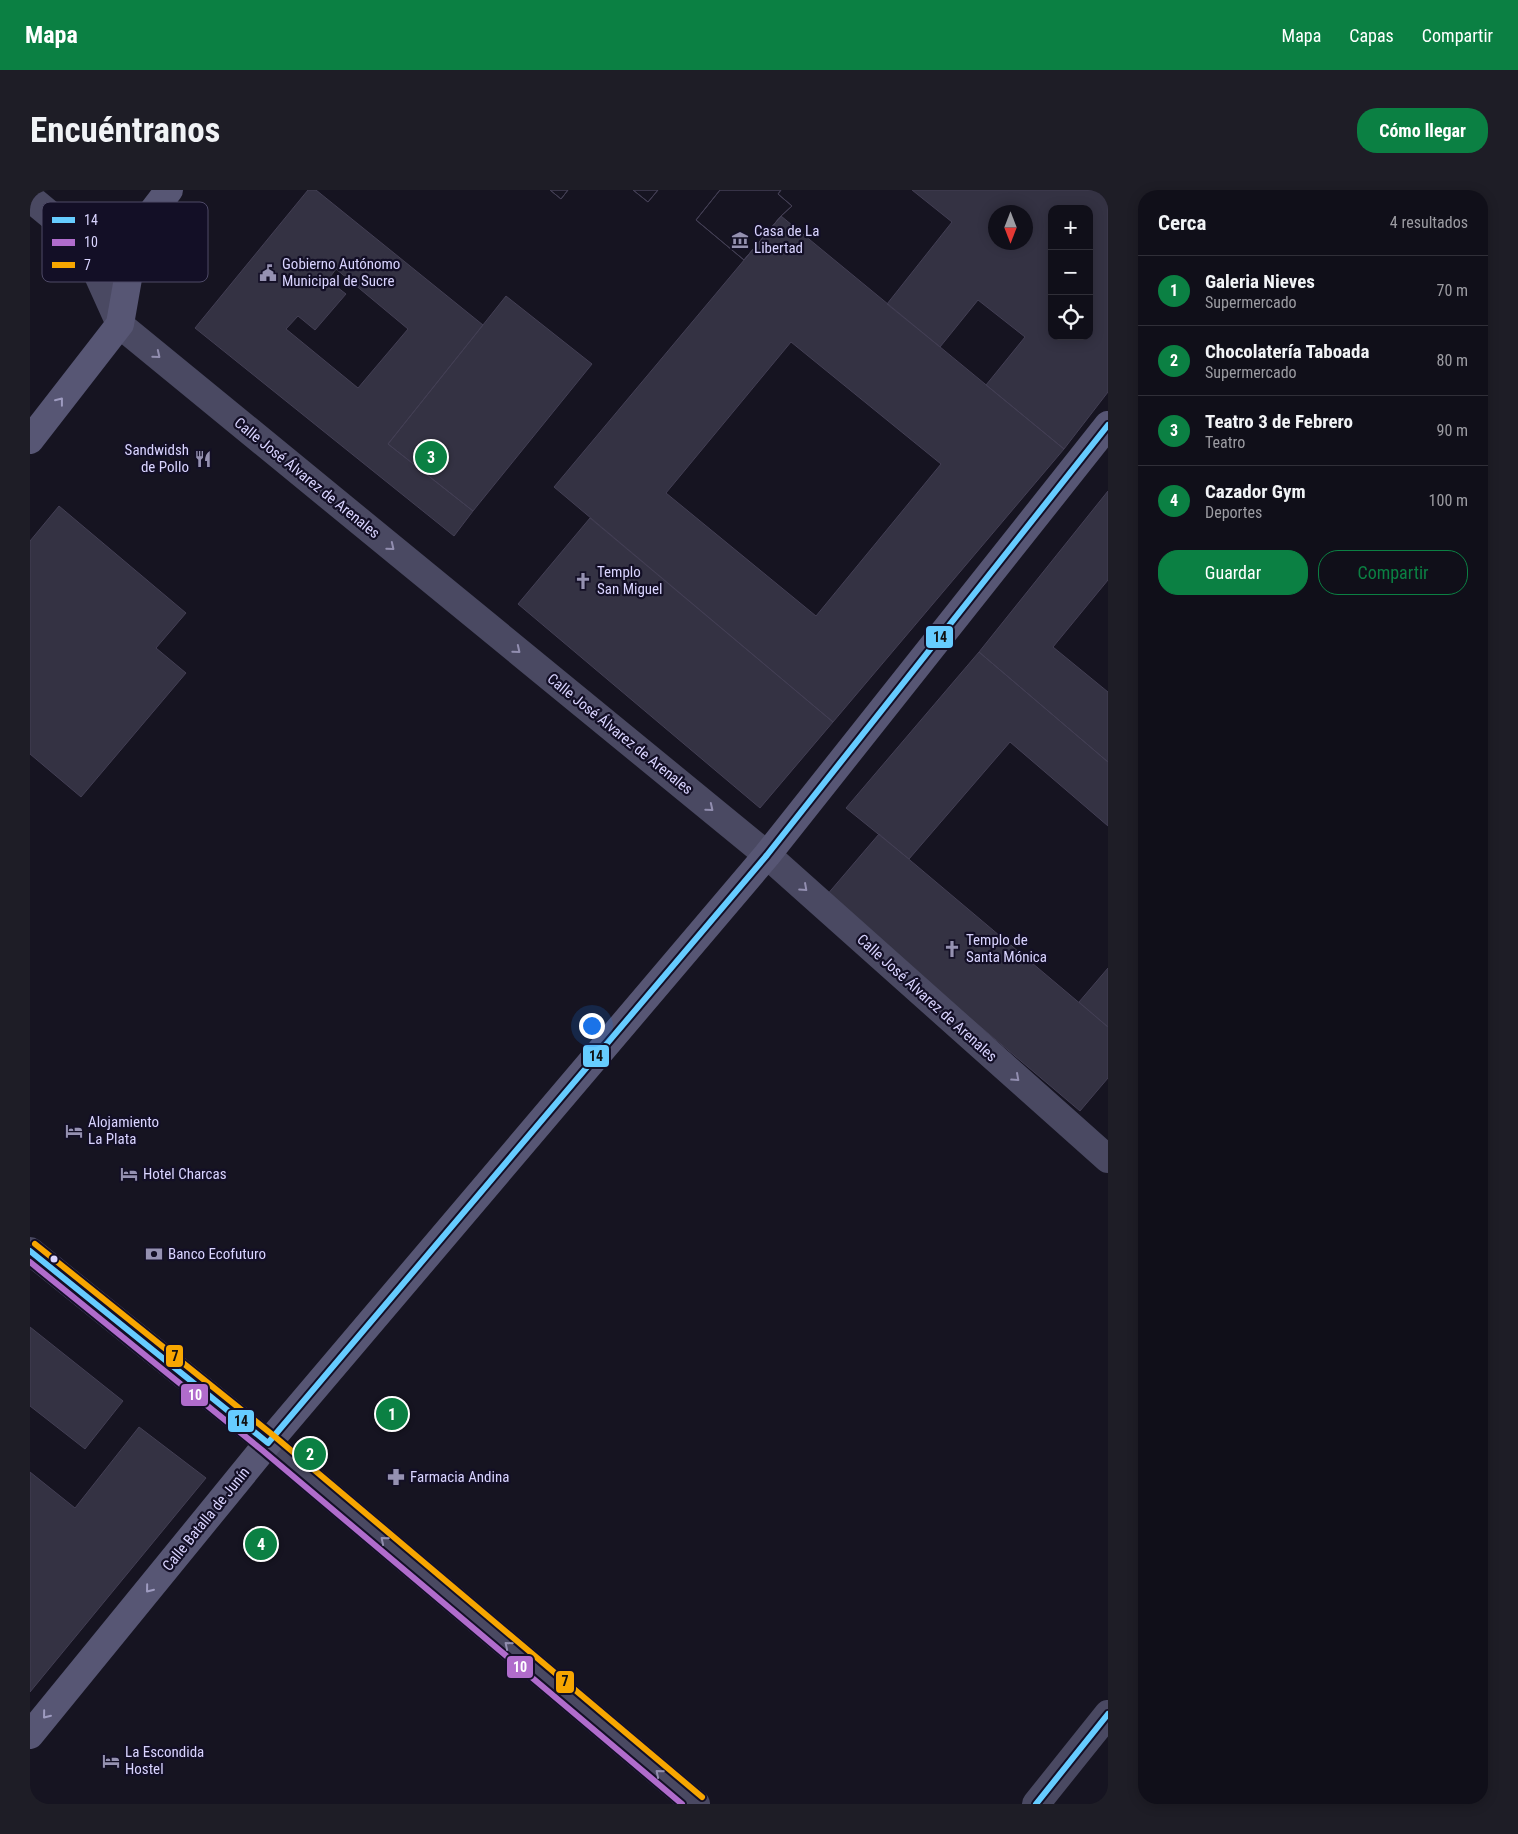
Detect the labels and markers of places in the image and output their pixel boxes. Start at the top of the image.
place label: Casa de La Libertad [754,222,819,257]
museum icon: Casa de La Libertad [730,230,750,250]
place label: Gobierno Autónomo Municipal de Sucre [282,255,400,290]
public building icon: Gobierno Autónomo Municipal de Sucre [258,263,278,283]
pin: 3 [415,438,447,476]
place label: Sandwidsh de Pollo [125,441,189,476]
restaurant icon: Sandwidsh de Pollo [193,449,213,469]
place label: Templo San Miguel [597,563,663,598]
church icon: Templo San Miguel [573,571,593,591]
place label: Templo de Santa Mónica [966,931,1047,966]
church icon: Templo de Santa Mónica [942,939,962,959]
place label: Alojamiento La Plata [88,1113,159,1148]
hotel icon: Alojamiento La Plata [64,1121,84,1141]
hotel icon: Hotel Charcas [119,1164,139,1184]
place label: Hotel Charcas [143,1165,227,1183]
bank icon: Banco Ecofuturo [144,1244,164,1264]
place label: Banco Ecofuturo [168,1245,266,1263]
unlabelled marker [49,1254,59,1264]
pin: 1 [376,1395,408,1433]
pin: 2 [294,1435,326,1473]
pharmacy icon: Farmacia Andina [386,1467,406,1487]
place label: Farmacia Andina [410,1468,509,1486]
pin: 4 [245,1525,277,1563]
place label: La Escondida Hostel [125,1743,204,1778]
hotel icon: La Escondida Hostel [101,1751,121,1771]

